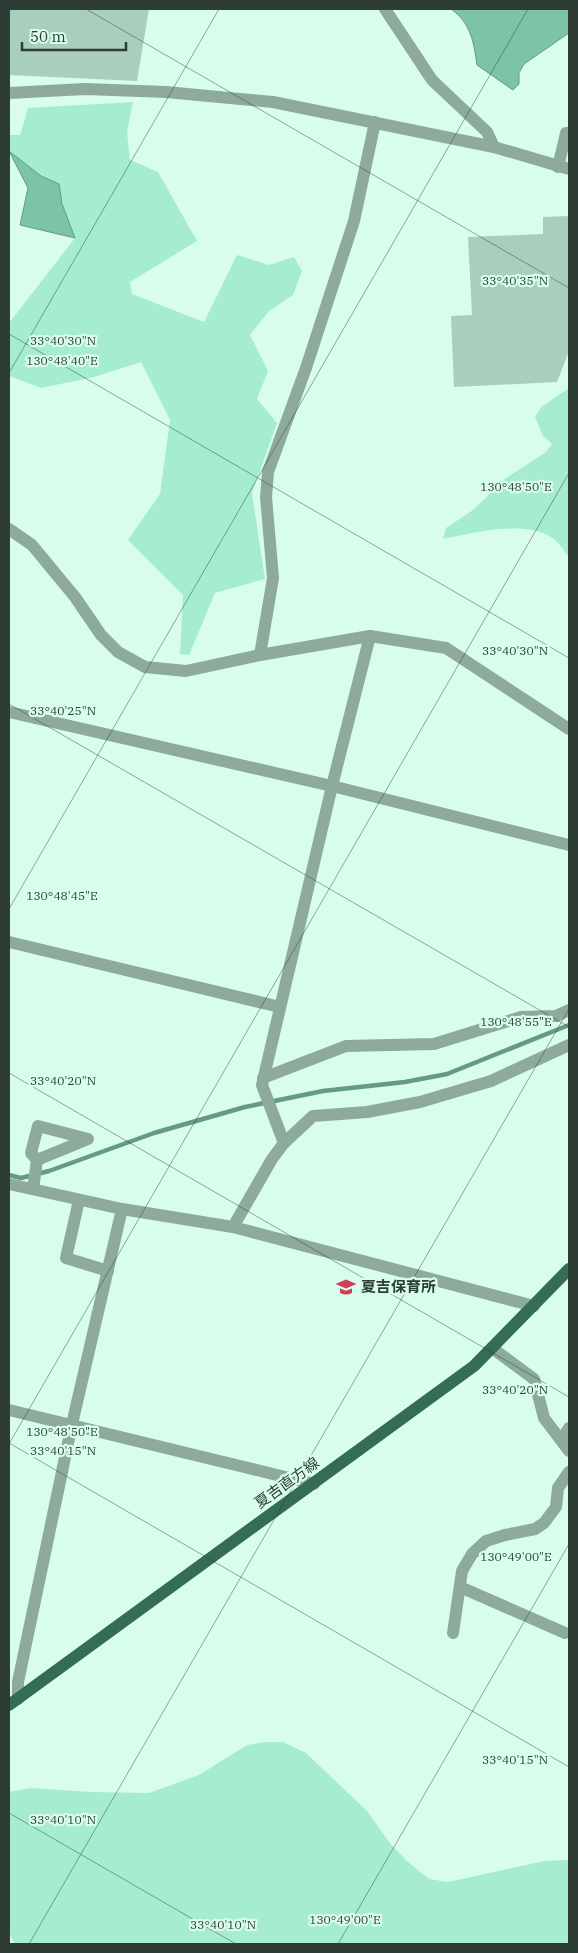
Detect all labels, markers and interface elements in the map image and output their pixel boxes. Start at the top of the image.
scale bar [22,20,126,52]
text: 50 m [30,27,66,46]
text: 33°40'35"N [482,273,548,288]
text: 33°40'30"N [30,333,96,348]
text: 130°48'40"E [26,353,98,368]
text: 130°48'50"E [480,479,552,494]
text: 33°40'30"N [482,643,548,658]
text: 33°40'25"N [30,703,96,718]
text: 130°48'45"E [26,888,98,903]
text: 130°48'55"E [480,1014,552,1029]
text: 33°40'20"N [30,1073,96,1088]
school or university icon: 夏吉保育所 [335,1276,357,1298]
place label: 夏吉保育所 [361,1277,436,1296]
text: 33°40'20"N [482,1382,548,1397]
text: 130°48'50"E [26,1424,98,1439]
text: 33°40'15"N [30,1443,96,1458]
street label: 夏吉直方線 [251,1453,323,1512]
text: 130°49'00"E [480,1549,552,1564]
text: 33°40'15"N [482,1752,548,1767]
text: 33°40'10"N [30,1812,96,1827]
text: 130°49'00"E [309,1912,381,1927]
text: 33°40'10"N [190,1917,256,1932]

